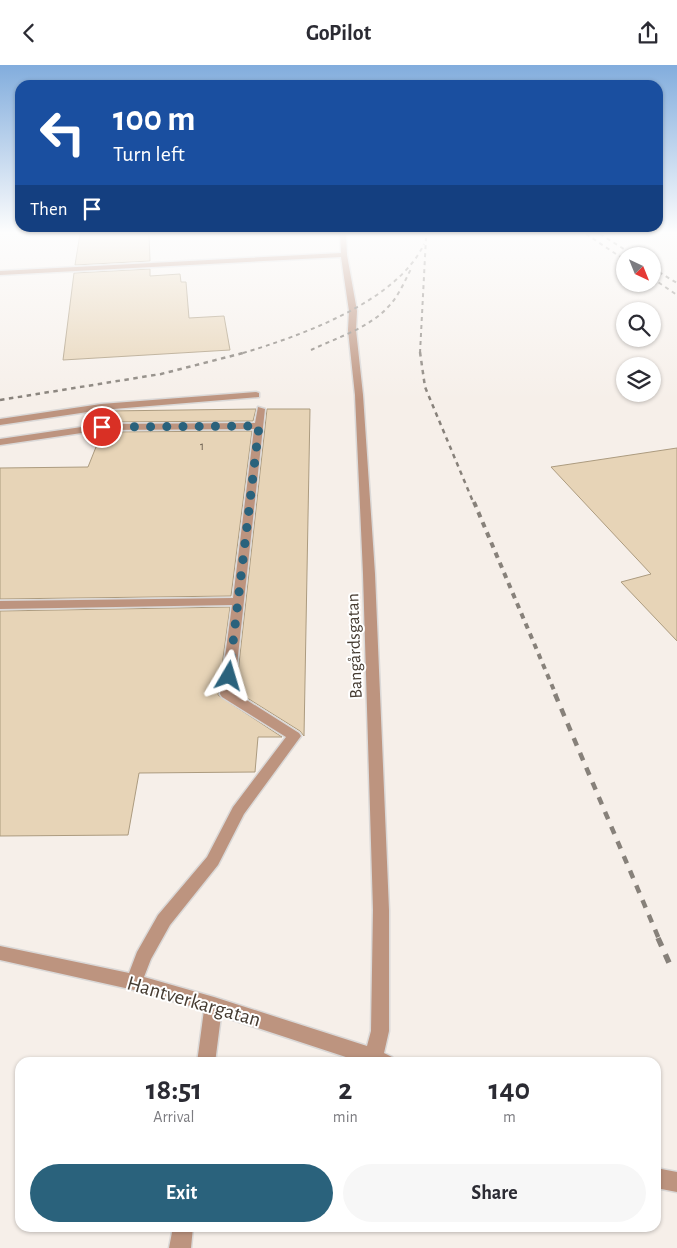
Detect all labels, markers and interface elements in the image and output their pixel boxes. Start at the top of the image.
icon: back [15,19,43,47]
icon: share [634,19,662,47]
text: GoPilot [306,22,371,44]
icon: left [30,100,95,165]
text: 100 m [113,102,196,137]
text: Turn left [113,143,185,165]
icon: arrive [78,195,106,223]
text: Then [30,200,68,219]
north arrow [616,247,661,293]
map controls [616,247,661,402]
button: search [616,302,661,347]
button: layers [616,357,661,402]
pin [81,406,123,448]
icon: arrive [88,413,116,441]
house number: 1 [200,440,204,452]
street label: Bangårdsgatan [344,593,366,699]
position arrow [202,649,254,701]
street label: Hantverkargatan [125,972,263,1031]
text: 18:51 [146,1075,202,1105]
text: 2 [338,1075,352,1105]
text: 140 [489,1075,530,1105]
text: Arrival [153,1109,195,1125]
text: min [333,1109,358,1125]
text: m [503,1109,516,1125]
button: Exit [30,1164,333,1222]
button: Share [343,1164,646,1222]

